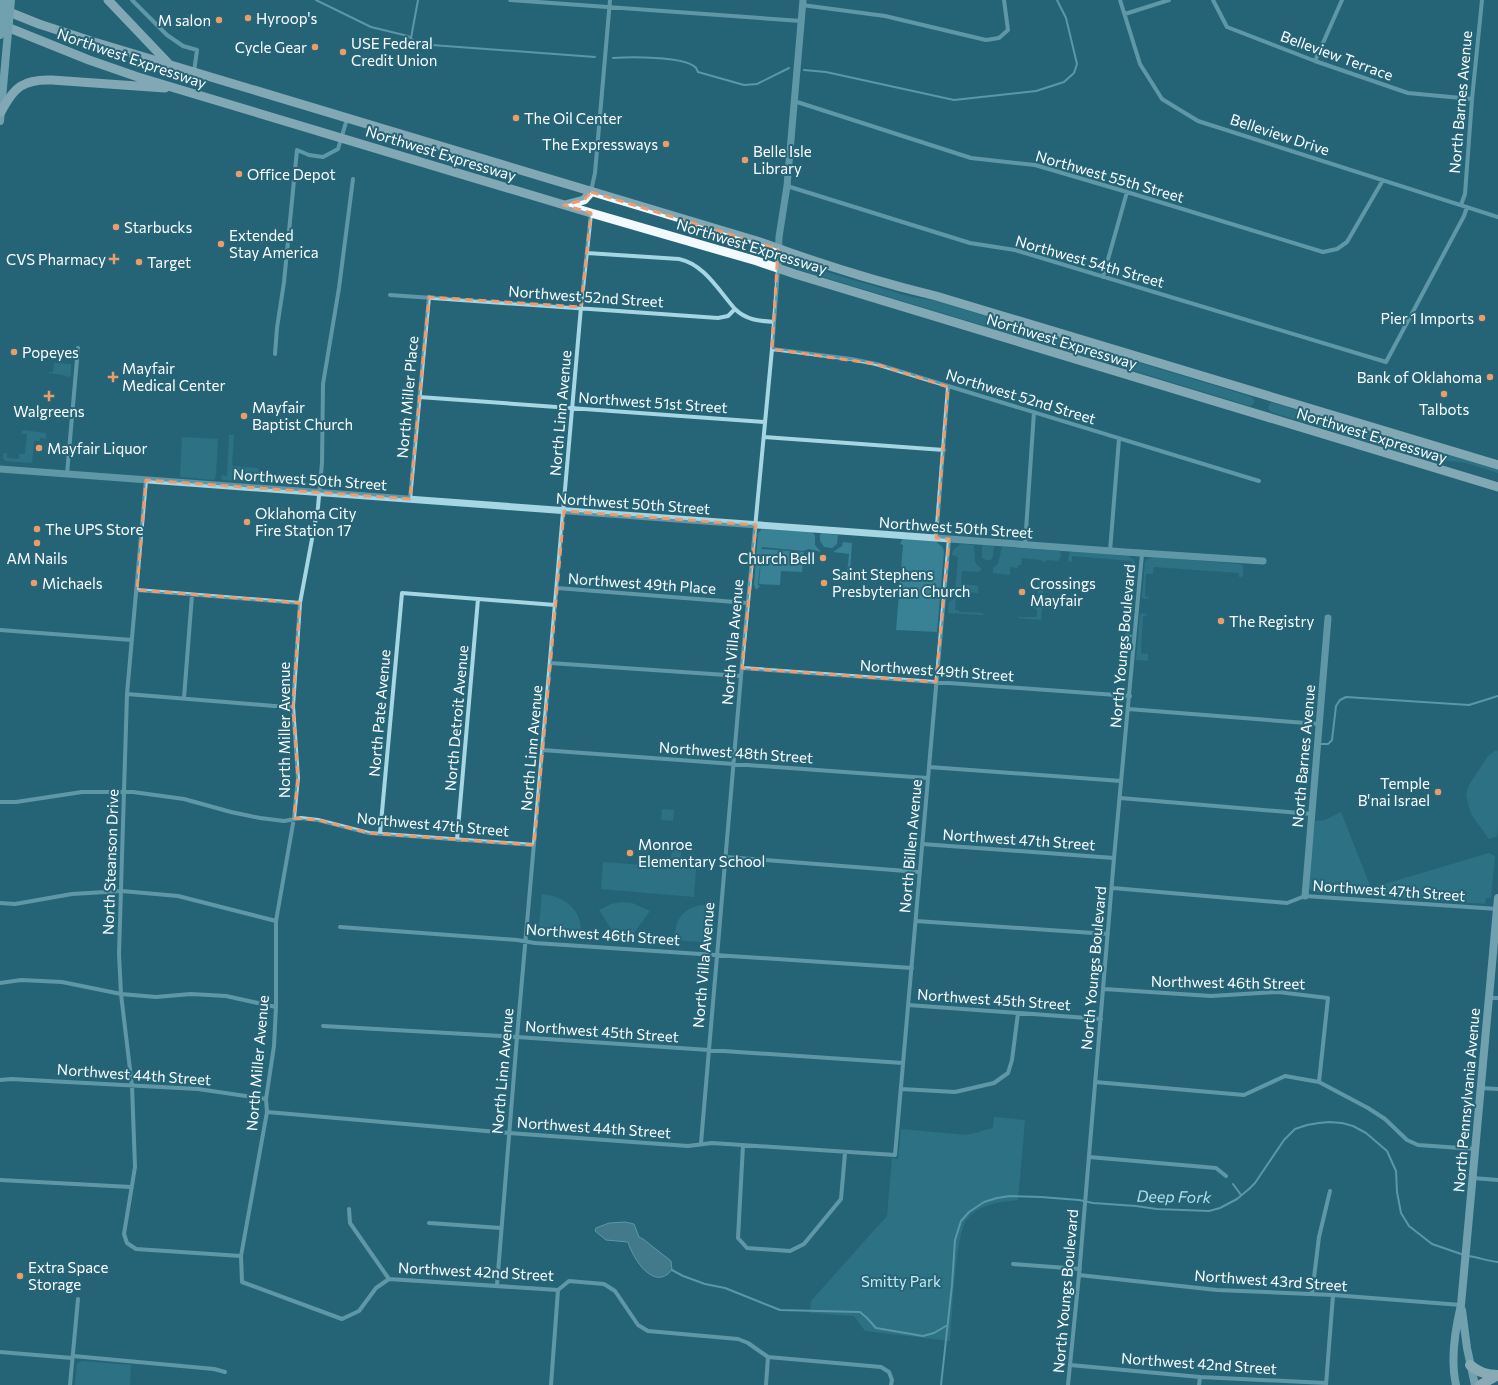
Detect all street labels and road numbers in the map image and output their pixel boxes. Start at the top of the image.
street label: Northwest Expressway [55,24,209,92]
street label: Belleview Terrace [1278,26,1396,84]
street label: North Barnes Avenue [1445,30,1475,174]
street label: Belleview Drive [1228,109,1332,159]
street label: Northwest Expressway [364,122,519,185]
street label: Northwest 55th Street [1034,146,1186,206]
street label: Northwest Expressway [675,215,830,278]
street label: Northwest 54th Street [1014,231,1166,291]
street label: Northwest 52nd Street [508,282,664,310]
street label: Northwest Expressway [985,310,1140,373]
street label: North Miller Place [393,335,421,459]
street label: North Linn Avenue [546,349,574,477]
street label: Northwest 52nd Street [944,365,1098,427]
street label: Northwest 51st Street [578,388,728,416]
street label: Northwest Expressway [1295,404,1450,467]
street label: Northwest 50th Street [232,465,388,493]
street label: Northwest 50th Street [555,489,711,517]
street label: Northwest 50th Street [878,513,1034,541]
street label: North Youngs Boulevard [1106,563,1138,729]
street label: Northwest 49th Place [567,569,717,597]
street label: North Villa Avenue [718,578,746,706]
street label: North Detroit Avenue [441,644,471,792]
street label: North Pate Avenue [364,648,394,778]
street label: Northwest 49th Street [859,656,1015,684]
street label: North Miller Avenue [275,662,293,798]
street label: North Linn Avenue [517,684,545,812]
street label: North Barnes Avenue [1288,684,1318,828]
street label: Northwest 48th Street [658,738,814,766]
street label: North Billen Avenue [895,778,925,914]
street label: North Steanson Drive [98,788,122,935]
street label: Northwest 47th Street [356,808,510,840]
street label: Northwest 47th Street [942,825,1096,853]
street label: Northwest 47th Street [1312,876,1466,904]
street label: North Youngs Boulevard [1077,885,1109,1051]
street label: North Villa Avenue [689,901,717,1029]
street label: Northwest 46th Street [525,920,681,948]
street label: Northwest 46th Street [1151,972,1305,992]
street label: Northwest 45th Street [917,985,1071,1013]
street label: North Miller Avenue [242,994,272,1132]
street label: North Linn Avenue [488,1007,516,1135]
street label: North Pennsylvania Avenue [1449,1007,1483,1193]
street label: Northwest 45th Street [525,1017,679,1045]
street label: Northwest 44th Street [56,1060,212,1088]
street label: Northwest 44th Street [516,1113,672,1141]
street label: North Youngs Boulevard [1049,1208,1081,1374]
street label: Northwest 42nd Street [398,1258,554,1284]
street label: Northwest 43rd Street [1194,1266,1348,1294]
street label: Northwest 42nd Street [1121,1349,1277,1377]

